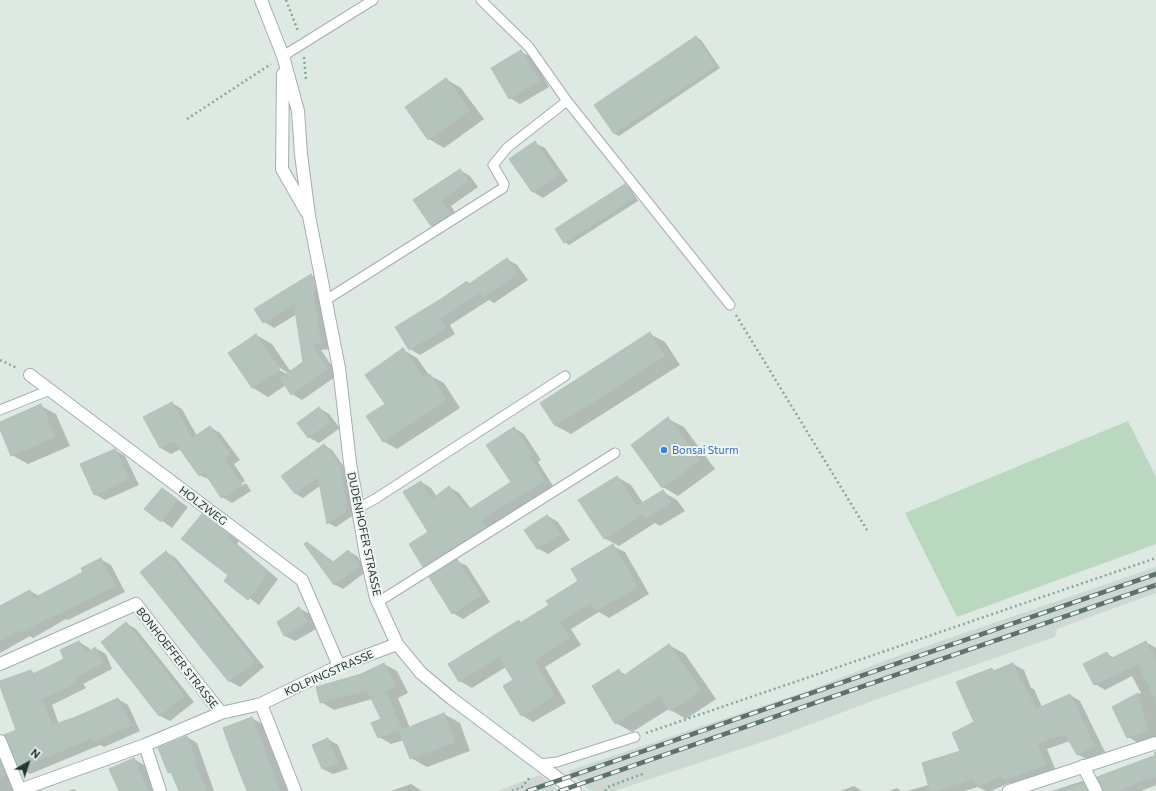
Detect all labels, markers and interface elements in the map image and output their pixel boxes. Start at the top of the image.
place label: Bonsai Sturm [672,443,739,457]
marker: Bonsai Sturm [659,445,669,455]
street label: DUDENHOFER STRASSE [344,471,384,597]
street label: HOLZWEG [176,484,230,528]
street label: BONHOEFFER STRASSE [133,605,221,711]
street label: KOLPINGSTRASSE [282,647,376,699]
north arrow [8,743,48,783]
text: N [29,746,43,761]

